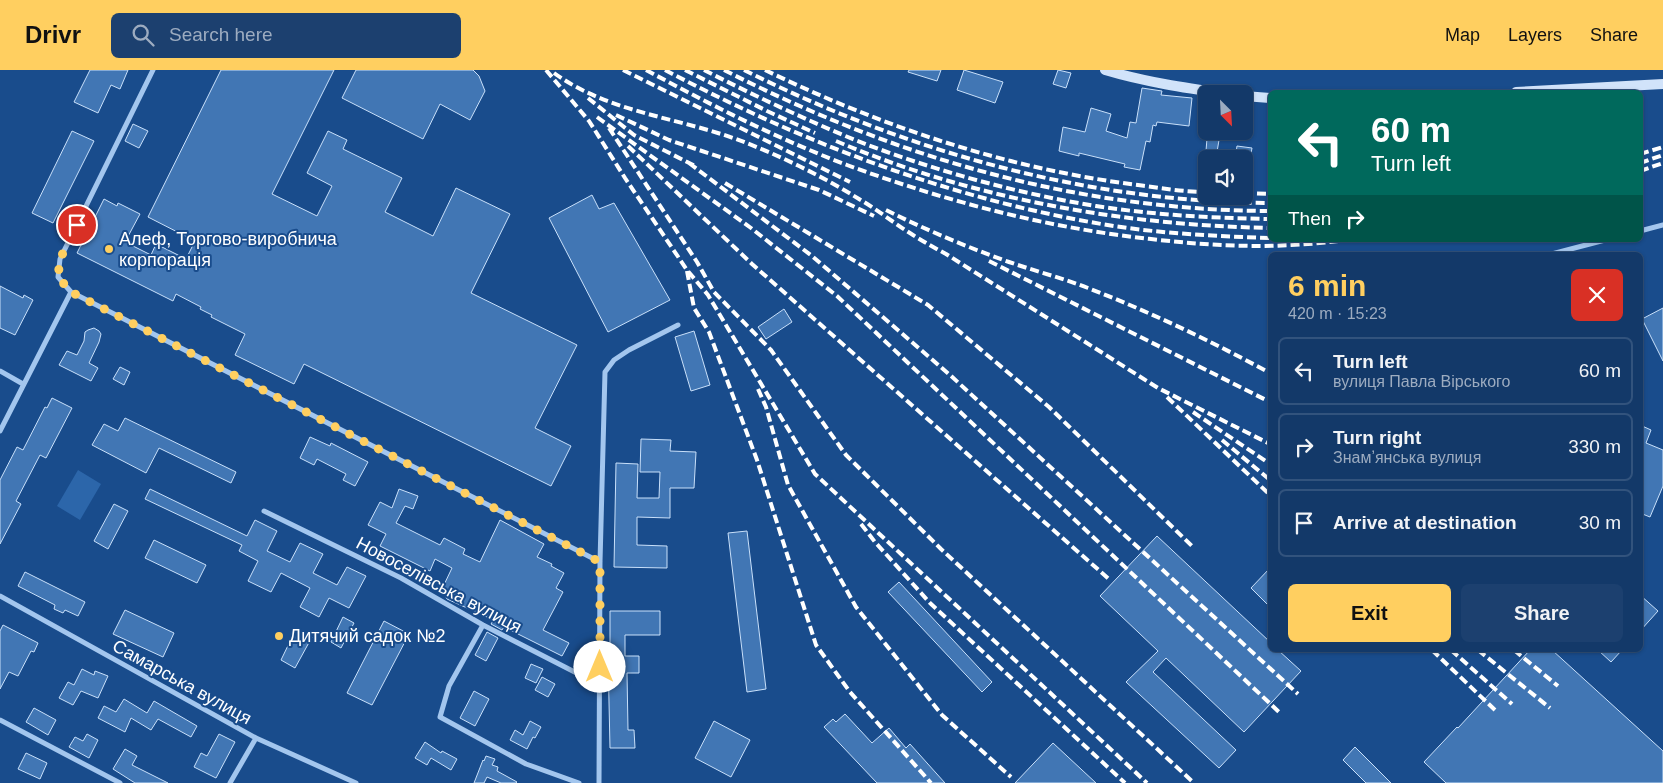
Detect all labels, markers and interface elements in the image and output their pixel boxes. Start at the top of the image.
search box [111,13,461,58]
text: Drivr [25,21,81,48]
icon: search [129,21,157,49]
text: Search here [169,24,273,45]
text: Map [1445,25,1480,45]
text: Layers [1508,25,1562,45]
text: Share [1590,25,1638,45]
north arrow [1198,85,1252,140]
map controls [1198,85,1253,205]
icon: left [1288,110,1353,175]
text: 60 m [1371,110,1451,149]
button: sound [1198,150,1253,205]
text: Turn left [1371,151,1451,176]
pin [56,204,98,246]
icon: right [1341,205,1369,233]
text: Then [1288,208,1331,229]
icon: arrive [63,211,91,239]
place label: Алеф, Торгово-виробнича корпорація [119,229,338,270]
marker: Алеф, Торгово-виробнича корпорація [103,243,115,255]
text: 6 min [1288,269,1366,302]
button: close [1571,269,1623,321]
text: 420 m · 15:23 [1288,305,1387,322]
text: Turn left [1333,351,1408,372]
icon: left [1290,357,1318,385]
text: 60 m [1579,360,1621,381]
text: вулиця Павла Вірського [1333,373,1510,390]
text: Turn right [1333,427,1421,448]
icon: right [1290,433,1318,461]
text: 330 m [1568,436,1621,457]
text: Знамʼянська вулиця [1333,449,1481,466]
icon: arrive [1290,509,1318,537]
text: Arrive at destination [1333,512,1517,533]
text: 30 m [1579,512,1621,533]
street label: Новоселівська вулиця [353,533,525,637]
button: Exit [1288,584,1451,642]
button: Share [1461,584,1623,642]
place label: Дитячий садок №2 [289,626,445,646]
marker: Дитячий садок №2 [273,630,285,642]
street label: Самарська вулиця [109,636,255,728]
position arrow [573,640,625,692]

